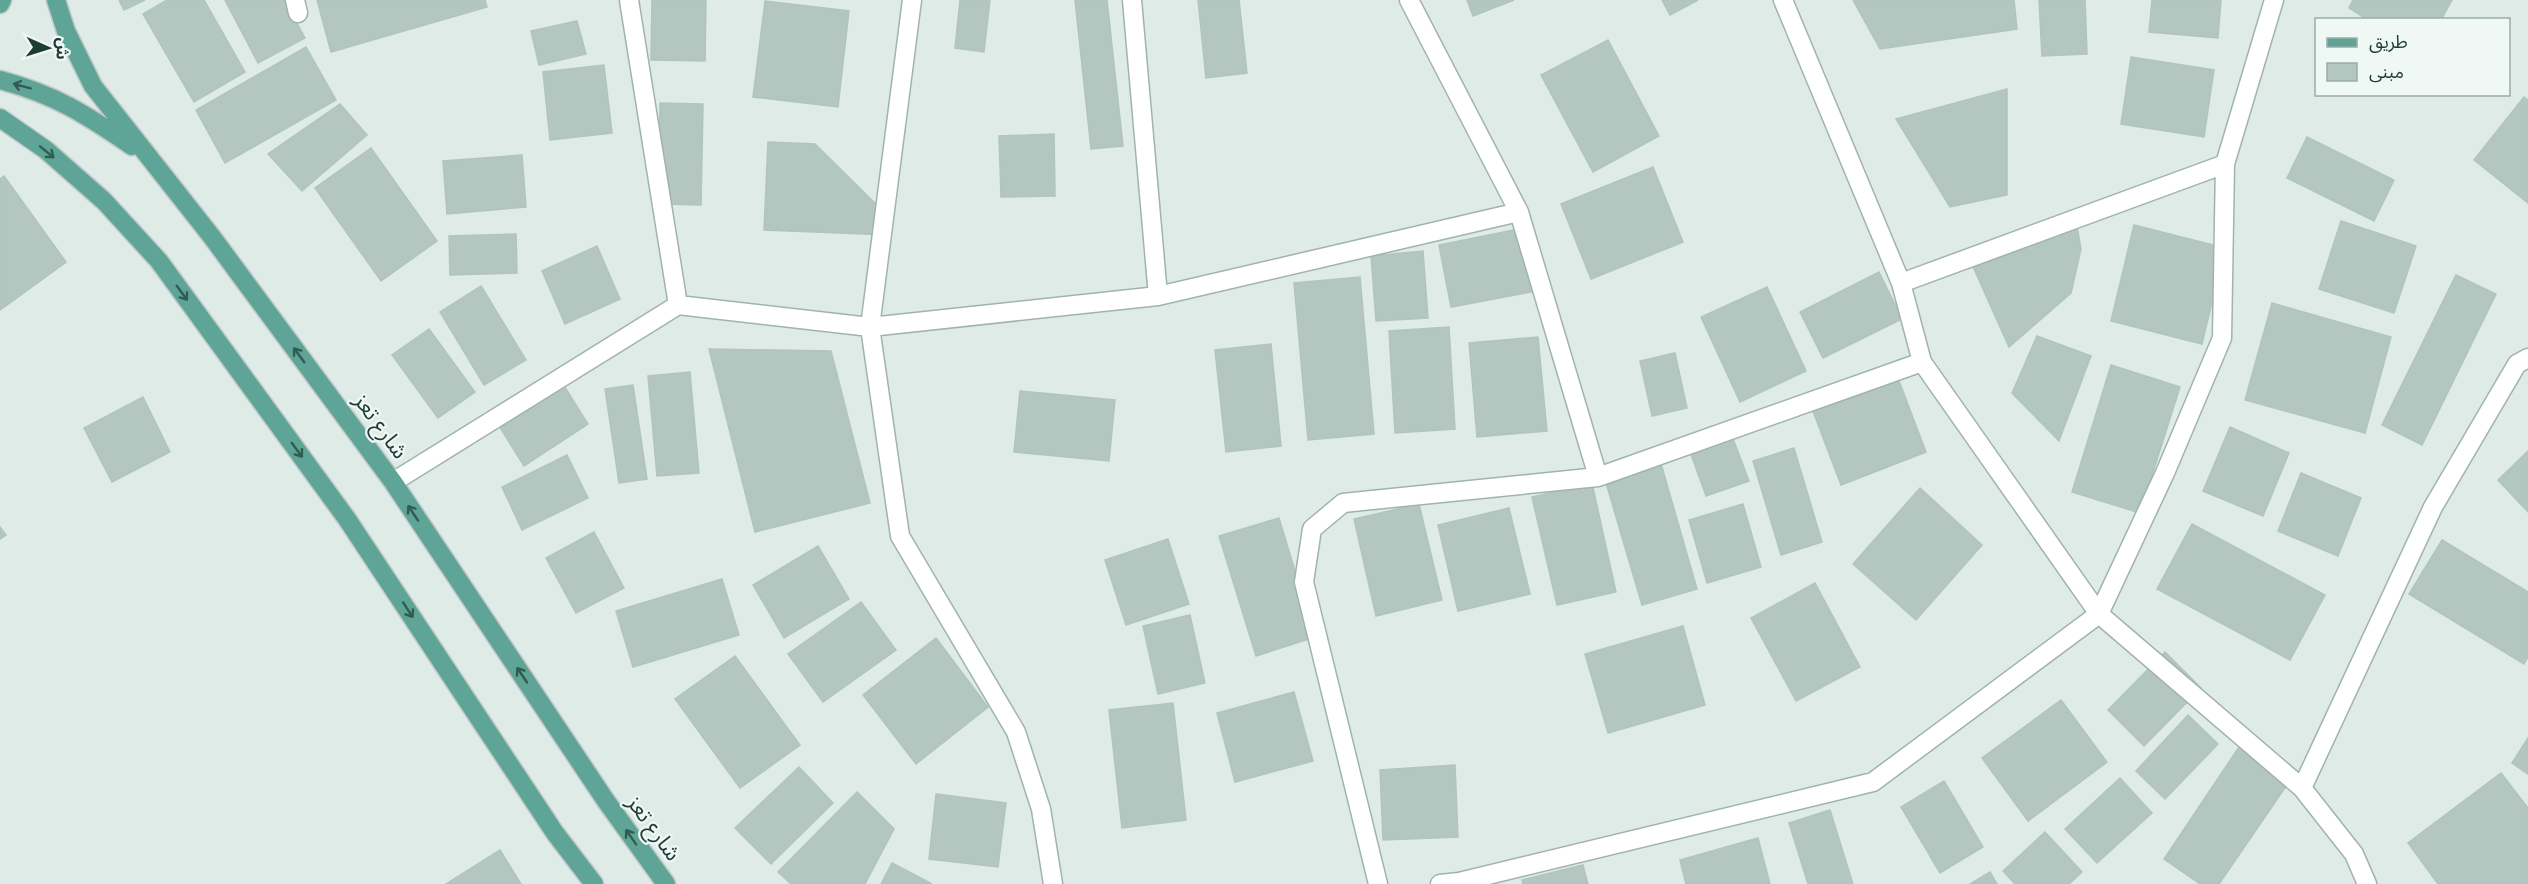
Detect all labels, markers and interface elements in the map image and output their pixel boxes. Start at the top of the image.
north arrow [18,18,78,78]
legend [2315,18,2510,96]
text: طريق [2369,31,2408,53]
text: ش [52,37,73,60]
text: مبنى [2369,61,2404,83]
one-way arrow [13,80,32,92]
one-way arrow [39,146,55,159]
one-way arrow [176,284,188,300]
one-way arrow [293,348,306,364]
street label: شارع تعز [345,387,414,466]
one-way arrow [291,442,303,458]
one-way arrow [407,505,419,522]
one-way arrow [402,602,414,618]
one-way arrow [516,668,528,684]
street label: شارع تعز [618,789,687,868]
one-way arrow [625,829,637,846]

